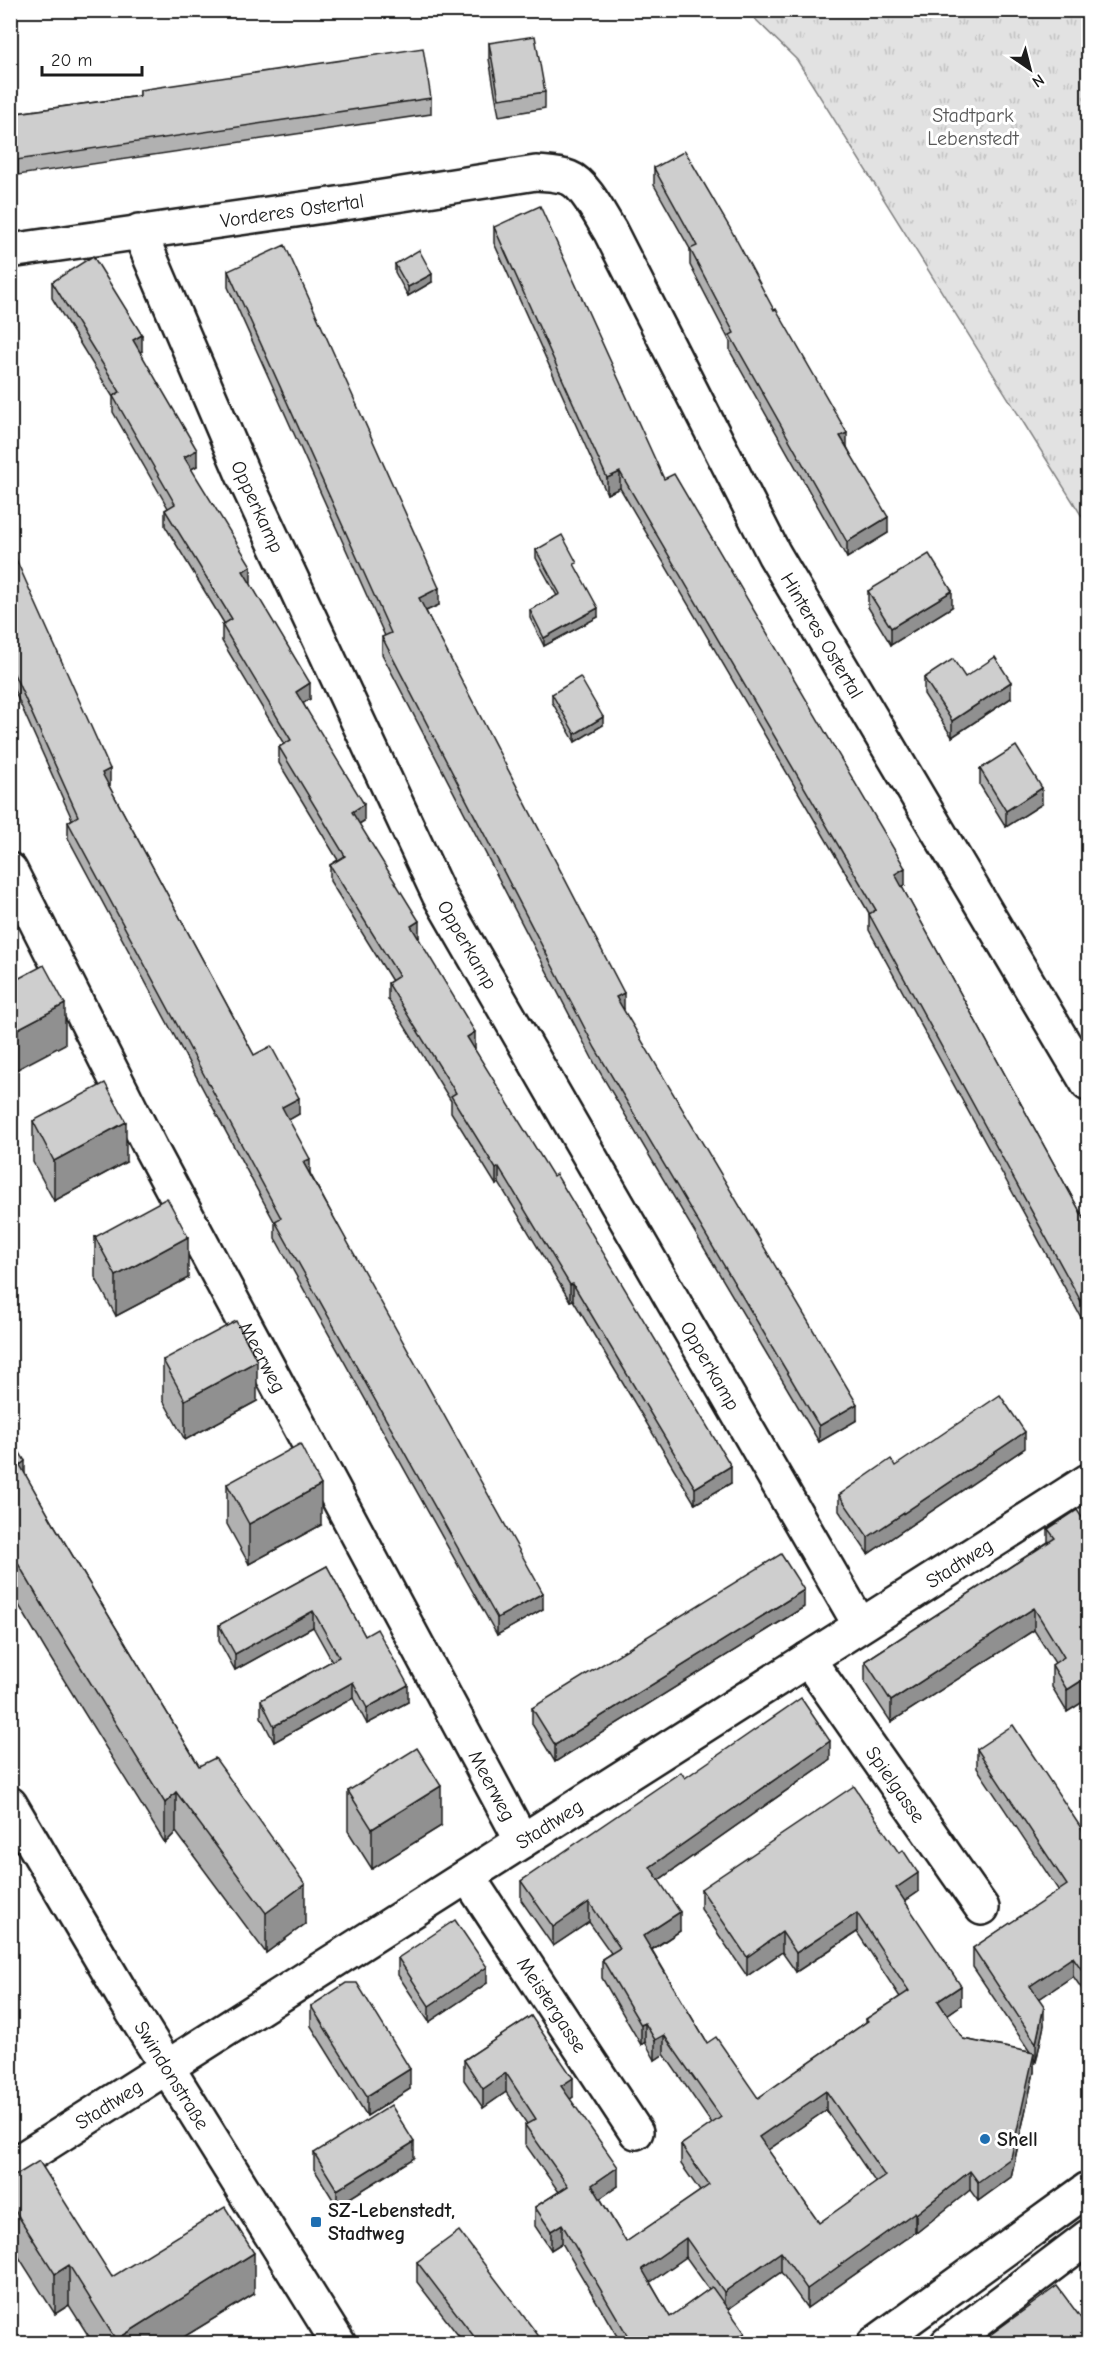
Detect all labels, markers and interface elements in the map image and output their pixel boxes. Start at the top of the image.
scale bar [42,39,142,77]
north arrow [1000,39,1060,99]
text: 20 m [51,50,92,71]
text: N [1029,70,1047,91]
park label: Stadtpark Lebenstedt [927,104,1020,150]
street label: Vorderes Ostertal [219,189,366,232]
street label: Opperkamp [227,457,289,556]
street label: Hinteres Ostertal [776,568,868,702]
street label: Opperkamp [433,896,502,993]
street label: Opperkamp [676,1317,745,1414]
street label: Meerweg [234,1318,291,1397]
street label: Stadtweg [921,1533,997,1593]
street label: Spielgasse [861,1742,930,1827]
street label: Meerweg [464,1746,521,1825]
street label: Stadtweg [511,1794,587,1854]
street label: Meistergasse [512,1953,592,2057]
street label: Swindonstraße [130,2017,214,2134]
street label: Stadtweg [71,2074,147,2134]
place label: Shell [997,2128,1038,2151]
marker: Shell [978,2132,992,2146]
place label: SZ-Lebenstedt, Stadtweg [328,2199,455,2245]
marker: SZ-Lebenstedt, Stadtweg [309,2215,323,2229]

